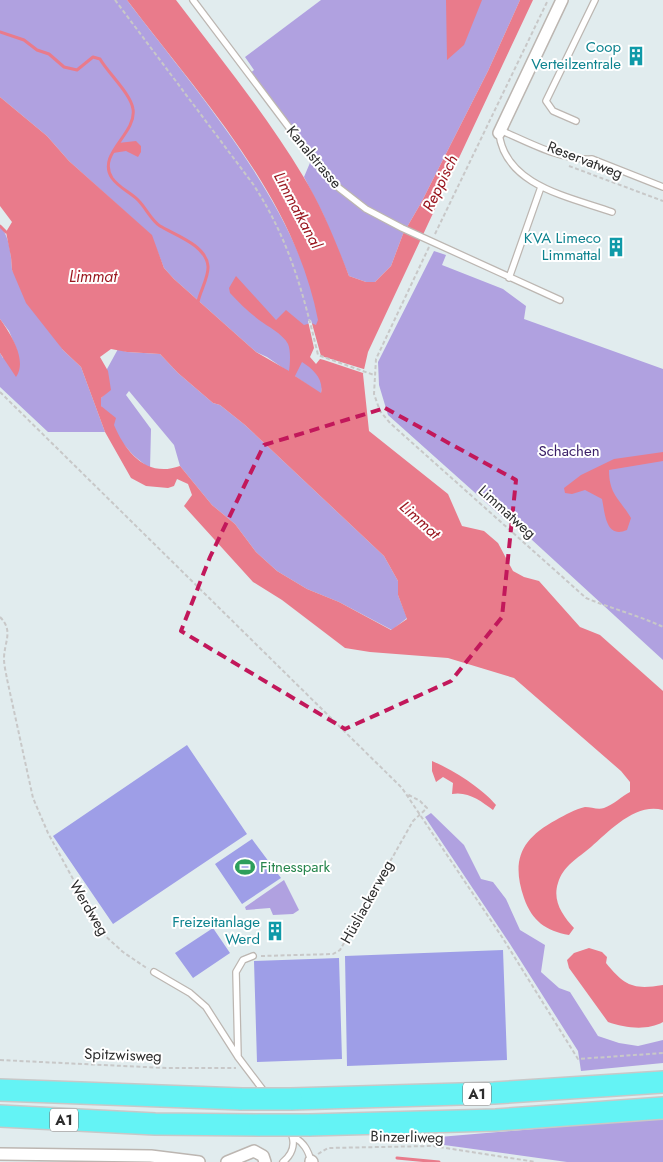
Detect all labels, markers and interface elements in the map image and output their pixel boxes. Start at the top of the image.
place label: Coop Verteilzentrale [531,36,621,75]
building icon: Coop Verteilzentrale [625,45,647,67]
street label: Kanalstrasse [281,121,347,193]
street label: Reservatweg [544,136,626,184]
water label: Reppisch [416,151,464,215]
water label: Limmatkanal [268,167,329,254]
place label: KVA Limeco Limmattal [524,227,601,266]
building icon: KVA Limeco Limmattal [605,236,627,258]
water label: Limmat [69,265,118,288]
park label: Schachen [538,440,600,462]
street label: Limmatweg [473,480,541,544]
water label: Limmat [395,495,446,545]
sports icon: Fitnesspark [234,856,256,878]
place label: Fitnesspark [260,856,331,878]
street label: Hüsliackerweg [335,856,399,948]
street label: Werdweg [64,876,114,940]
place label: Freizeitanlage Werd [172,911,260,950]
building icon: Freizeitanlage Werd [264,920,286,942]
street label: Spitzwisweg [84,1043,162,1067]
road number: A1 [463,1082,491,1106]
road number: A1 [50,1108,78,1132]
street label: Binzerliweg [370,1125,444,1149]

